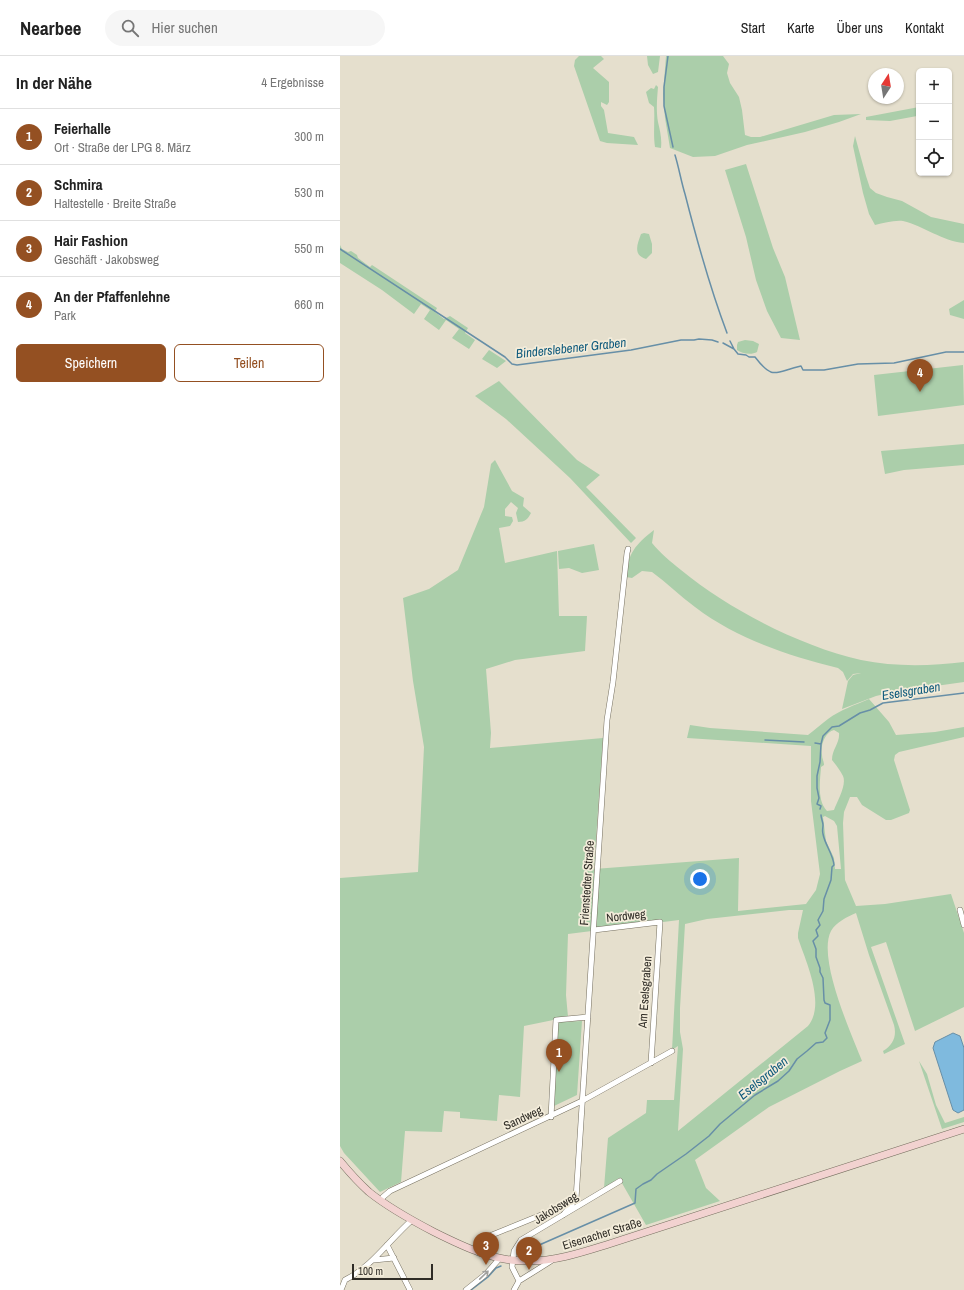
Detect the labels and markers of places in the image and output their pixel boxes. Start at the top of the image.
pin: 4 [907,359,933,392]
pin: 1 [546,1039,572,1072]
pin: 3 [473,1232,499,1265]
pin: 2 [516,1237,542,1270]

